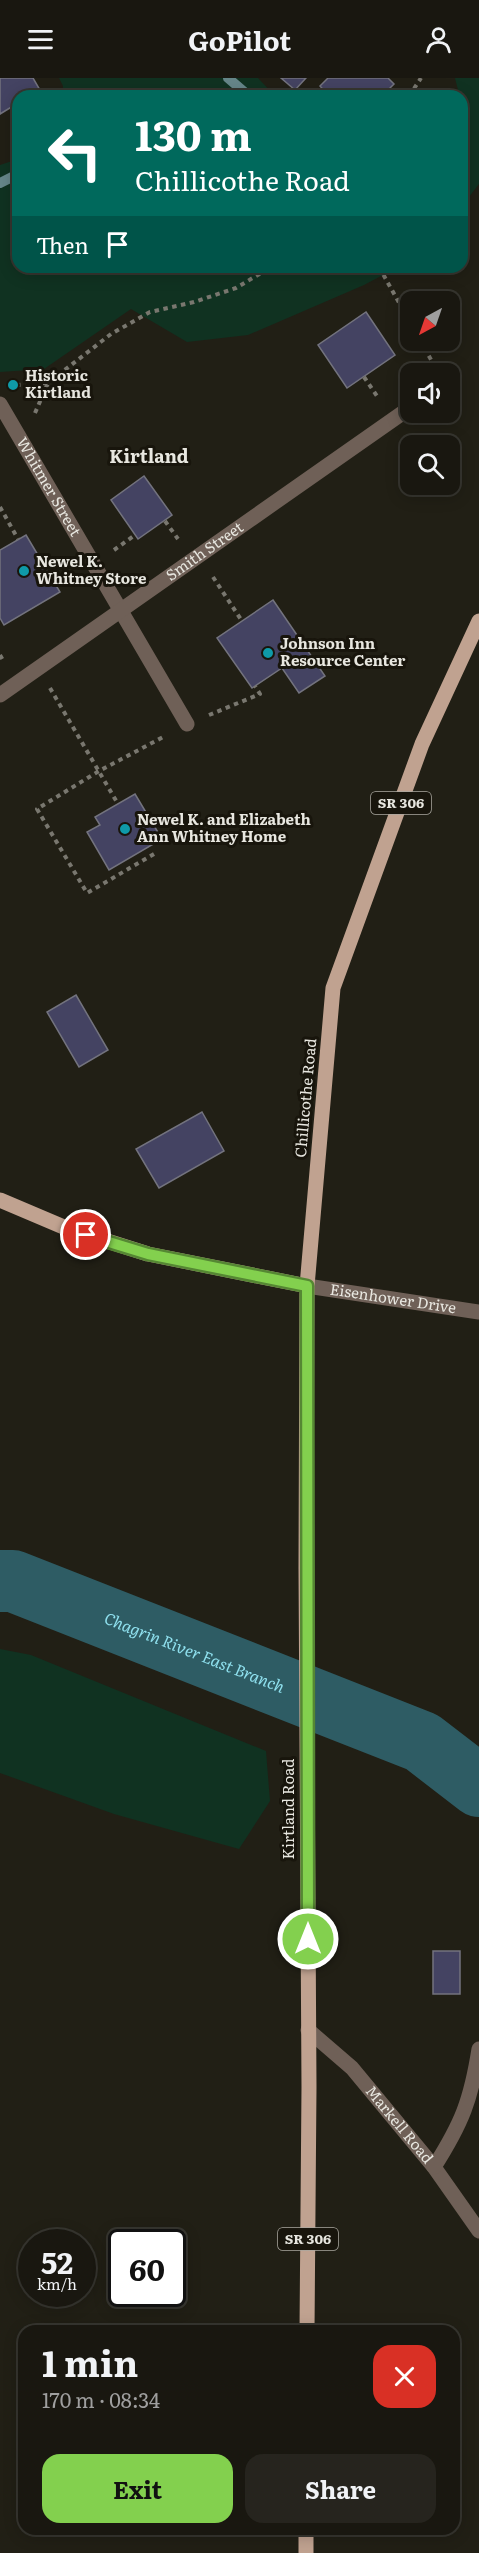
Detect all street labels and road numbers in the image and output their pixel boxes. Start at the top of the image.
street label: Whitmer Street [12,432,88,540]
street label: Smith Street [160,515,247,586]
road number: SR 306 [371,792,431,814]
street label: Chillicothe Road [288,1037,321,1158]
street label: Eisenhower Drive [329,1277,458,1318]
street label: Kirtland Road [276,1759,299,1859]
street label: Markell Road [361,2080,440,2168]
road number: SR 306 [278,2228,338,2250]

